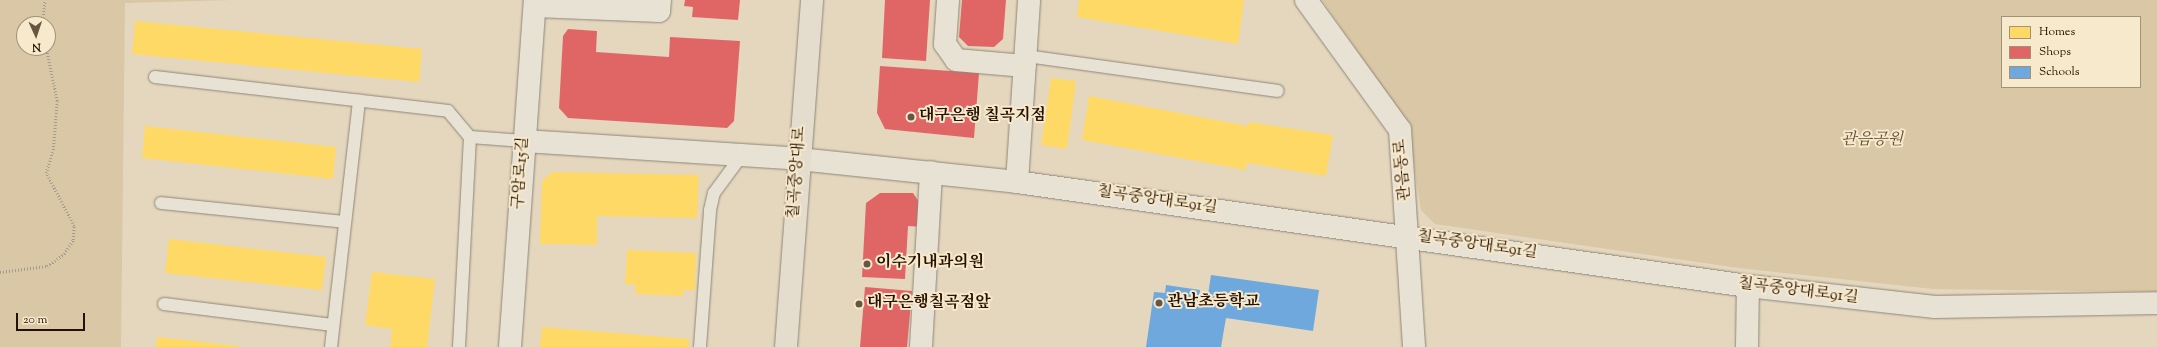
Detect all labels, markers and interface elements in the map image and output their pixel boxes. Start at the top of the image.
north arrow [16,16,56,56]
legend [2001,16,2141,88]
text: Homes [2039,23,2075,41]
text: N [32,39,41,55]
text: Shops [2039,43,2071,61]
text: Schools [2039,63,2080,81]
place label: 대구은행 칠곡지점 [919,107,1046,127]
marker: 대구은행 칠곡지점 [906,112,916,122]
street label: 칠곡중앙대로 [785,126,811,220]
park label: 관음공원 [1841,131,1903,151]
street label: 구암로15길 [510,136,534,210]
street label: 관음동로 [1392,138,1416,202]
street label: 칠곡중앙대로91길 [1096,183,1218,219]
street label: 칠곡중앙대로91길 [1416,228,1538,264]
place label: 이수기내과의원 [876,254,984,274]
marker: 이수기내과의원 [861,258,873,270]
street label: 칠곡중앙대로91길 [1737,275,1859,309]
place label: 관남초등학교 [1167,293,1260,313]
place label: 대구은행칠곡점앞 [867,294,991,314]
marker: 관남초등학교 [1154,298,1164,308]
marker: 대구은행칠곡점앞 [854,299,864,309]
scale bar [18,305,87,331]
text: 20 m [23,311,47,329]

